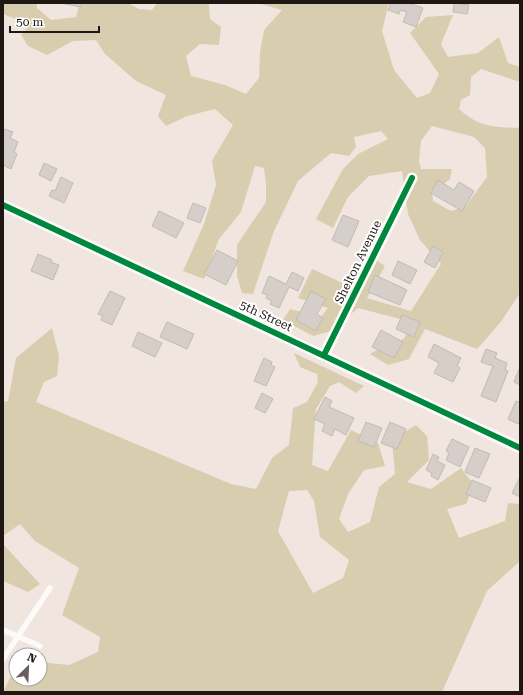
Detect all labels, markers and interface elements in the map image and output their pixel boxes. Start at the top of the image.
scale bar [10,8,99,34]
text: 50 m [16,15,43,29]
street label: Shelton Avenue [332,218,384,306]
street label: 5th Street [237,298,295,334]
north arrow [8,647,48,687]
text: N [25,651,39,666]

